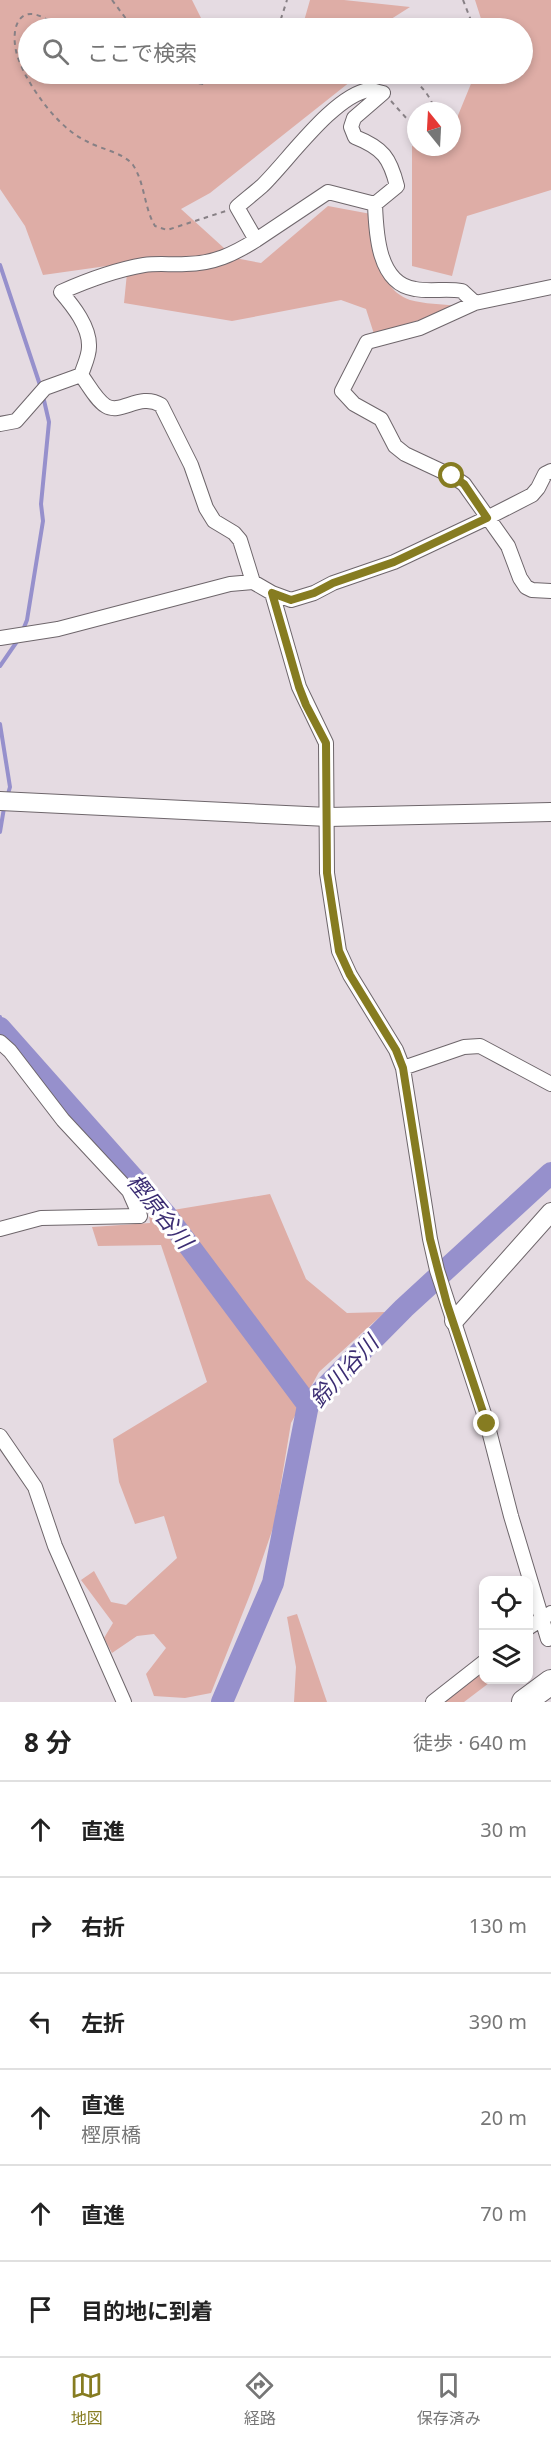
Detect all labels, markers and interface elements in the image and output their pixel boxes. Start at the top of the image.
search box [18,18,533,84]
icon: search [39,35,72,68]
text: ここで検索 [87,37,197,67]
north arrow [407,102,461,156]
route start [438,462,464,488]
water label: 樫原谷川 [121,1167,201,1256]
water label: 鈴川谷川 [302,1326,386,1413]
route end [473,1410,499,1436]
map controls [479,1576,533,1684]
button: locate [479,1576,533,1630]
button: layers [479,1630,533,1684]
text: 8 分 [24,1724,72,1760]
text: 徒歩 · 640 m [413,1729,527,1756]
icon: ahead [24,1813,57,1846]
text: 直進 [81,1815,125,1845]
text: 30 m [480,1816,527,1843]
icon: right [24,1909,57,1942]
text: 右折 [81,1911,125,1941]
text: 130 m [469,1912,527,1939]
icon: left [24,2005,57,2038]
text: 左折 [81,2007,125,2037]
text: 390 m [469,2008,527,2035]
text: 直進 [81,2089,125,2119]
icon: ahead [24,2101,57,2134]
text: 20 m [480,2104,527,2131]
text: 樫原橋 [81,2121,141,2148]
icon: ahead [24,2197,57,2230]
text: 直進 [81,2199,125,2229]
text: 70 m [480,2200,527,2227]
icon: arrive [24,2293,57,2326]
text: 目的地に到着 [81,2295,213,2325]
tab: 地図 [70,2369,103,2429]
tab: 経路 [243,2369,276,2429]
tab: 保存済み [417,2369,481,2429]

